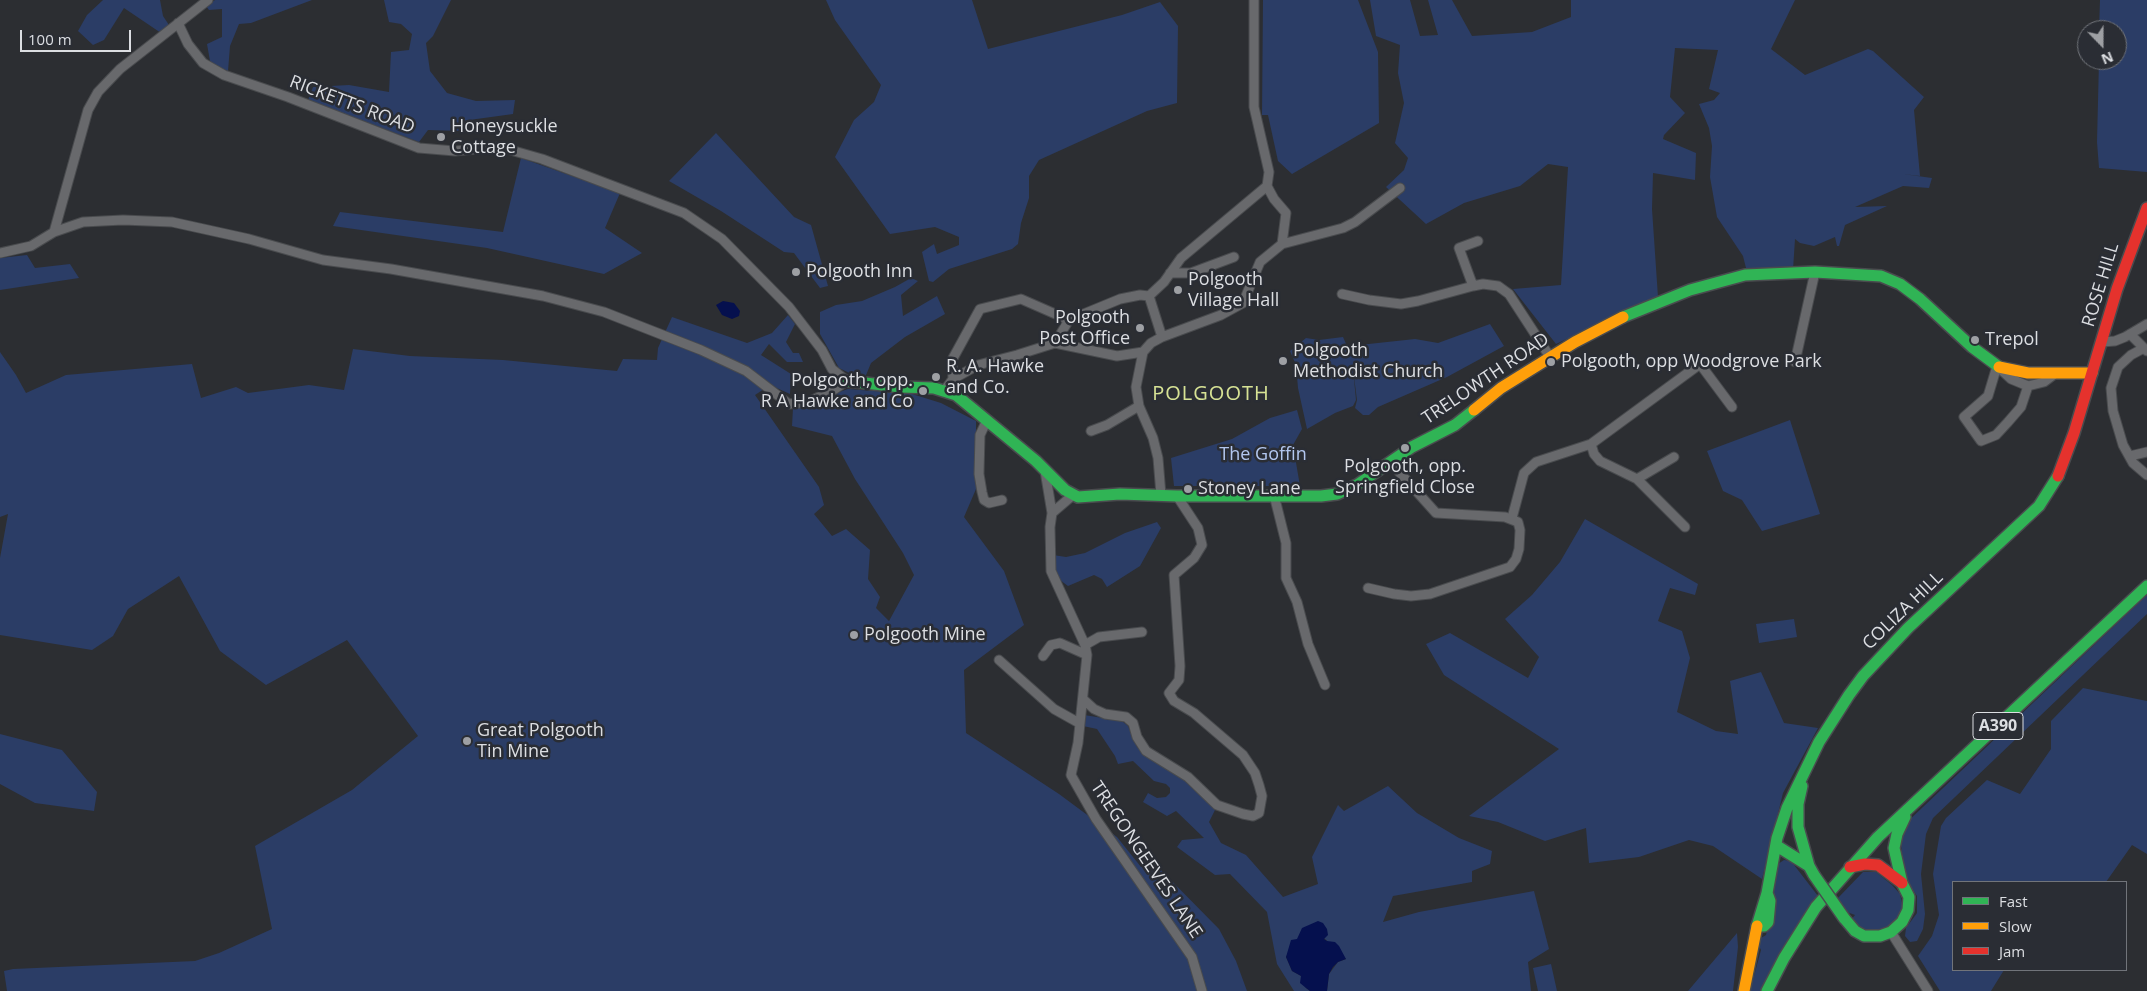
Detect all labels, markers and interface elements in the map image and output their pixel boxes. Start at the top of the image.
scale bar [22,20,134,52]
north arrow [2077,20,2127,70]
text: 100 m [28,29,72,49]
text: N [2099,47,2116,69]
street label: RICKETTS ROAD [286,71,418,139]
place label: Honeysuckle Cottage [451,116,558,158]
marker: Honeysuckle Cottage [435,131,447,143]
street label: ROSE HILL [2078,240,2124,330]
place label: Polgooth Inn [806,261,913,283]
marker: Polgooth Inn [790,266,802,278]
place label: Polgooth Village Hall [1188,269,1279,312]
marker: Polgooth Village Hall [1172,284,1184,296]
place label: Polgooth Post Office [1039,307,1130,350]
marker: Polgooth Post Office [1134,322,1146,334]
street label: TRELOWTH ROAD [1418,329,1554,429]
place label: Trepol [1985,329,2039,351]
marker: Trepol [1969,334,1981,346]
place label: Polgooth Methodist Church [1293,340,1443,382]
place label: Polgooth, opp Woodgrove Park [1561,351,1822,373]
marker: Polgooth Methodist Church [1277,355,1289,367]
place label: R. A. Hawke and Co. [946,356,1044,398]
marker: Polgooth, opp Woodgrove Park [1545,356,1557,368]
place label: Polgooth, opp. R A Hawke and Co [761,370,913,412]
marker: R. A. Hawke and Co. [930,371,942,383]
district label: POLGOOTH [1151,382,1271,406]
marker: Polgooth, opp. R A Hawke and Co [917,385,929,397]
marker: Polgooth, opp. Springfield Close [1399,442,1411,454]
park label: The Goffin [1219,444,1307,466]
place label: Polgooth, opp. Springfield Close [1335,456,1475,498]
place label: Stoney Lane [1198,478,1300,500]
marker: Stoney Lane [1182,483,1194,495]
street label: COLIZA HILL [1858,567,1948,655]
place label: Polgooth Mine [864,624,986,646]
marker: Polgooth Mine [848,629,860,641]
road number: A390 [1973,712,2023,739]
place label: Great Polgooth Tin Mine [477,720,604,762]
marker: Great Polgooth Tin Mine [461,735,473,747]
street label: TREGONGEEVES LANE [1085,778,1207,942]
legend [1952,881,2127,971]
text: Fast [1999,891,2028,911]
text: Slow [1999,916,2032,936]
text: Jam [1999,941,2025,961]

